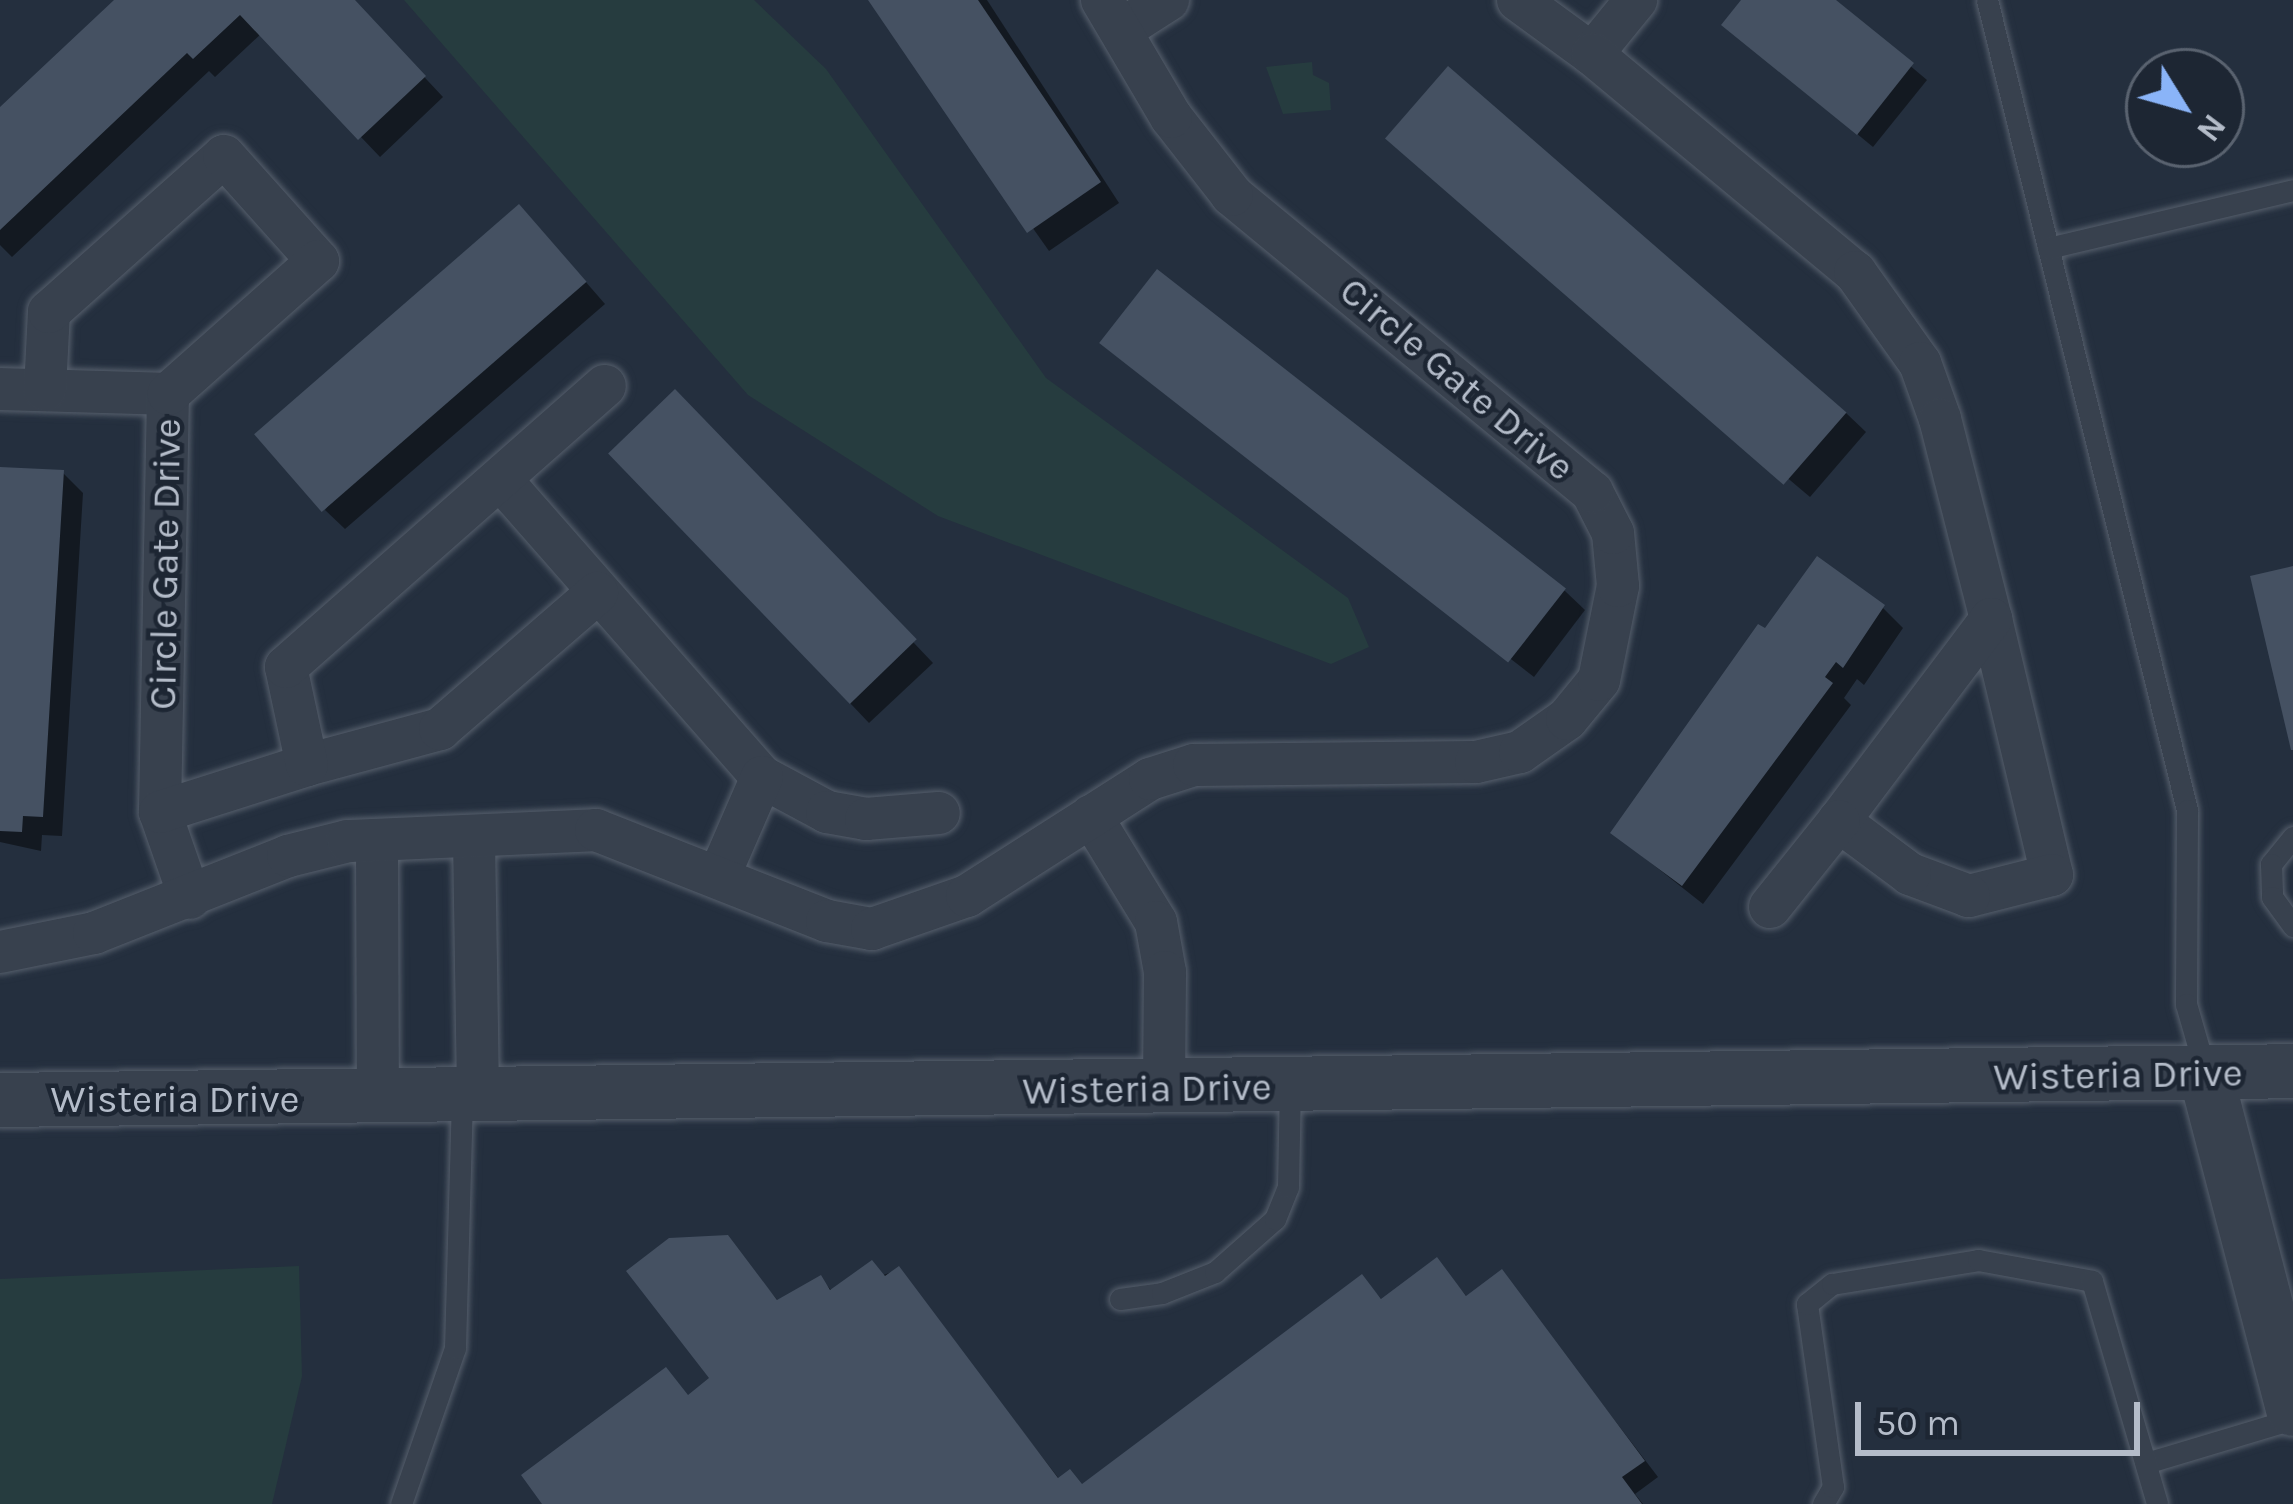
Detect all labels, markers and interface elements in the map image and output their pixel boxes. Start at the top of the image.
north arrow [2125,48,2245,168]
text: N [2189,107,2234,149]
street label: Circle Gate Drive [1330,267,1584,491]
street label: Circle Gate Drive [139,418,191,710]
street label: Wisteria Drive [1993,1049,2243,1101]
street label: Wisteria Drive [1022,1063,1272,1115]
street label: Wisteria Drive [50,1076,300,1122]
scale bar [1861,1378,2146,1452]
text: 50 m [1876,1402,1960,1444]

